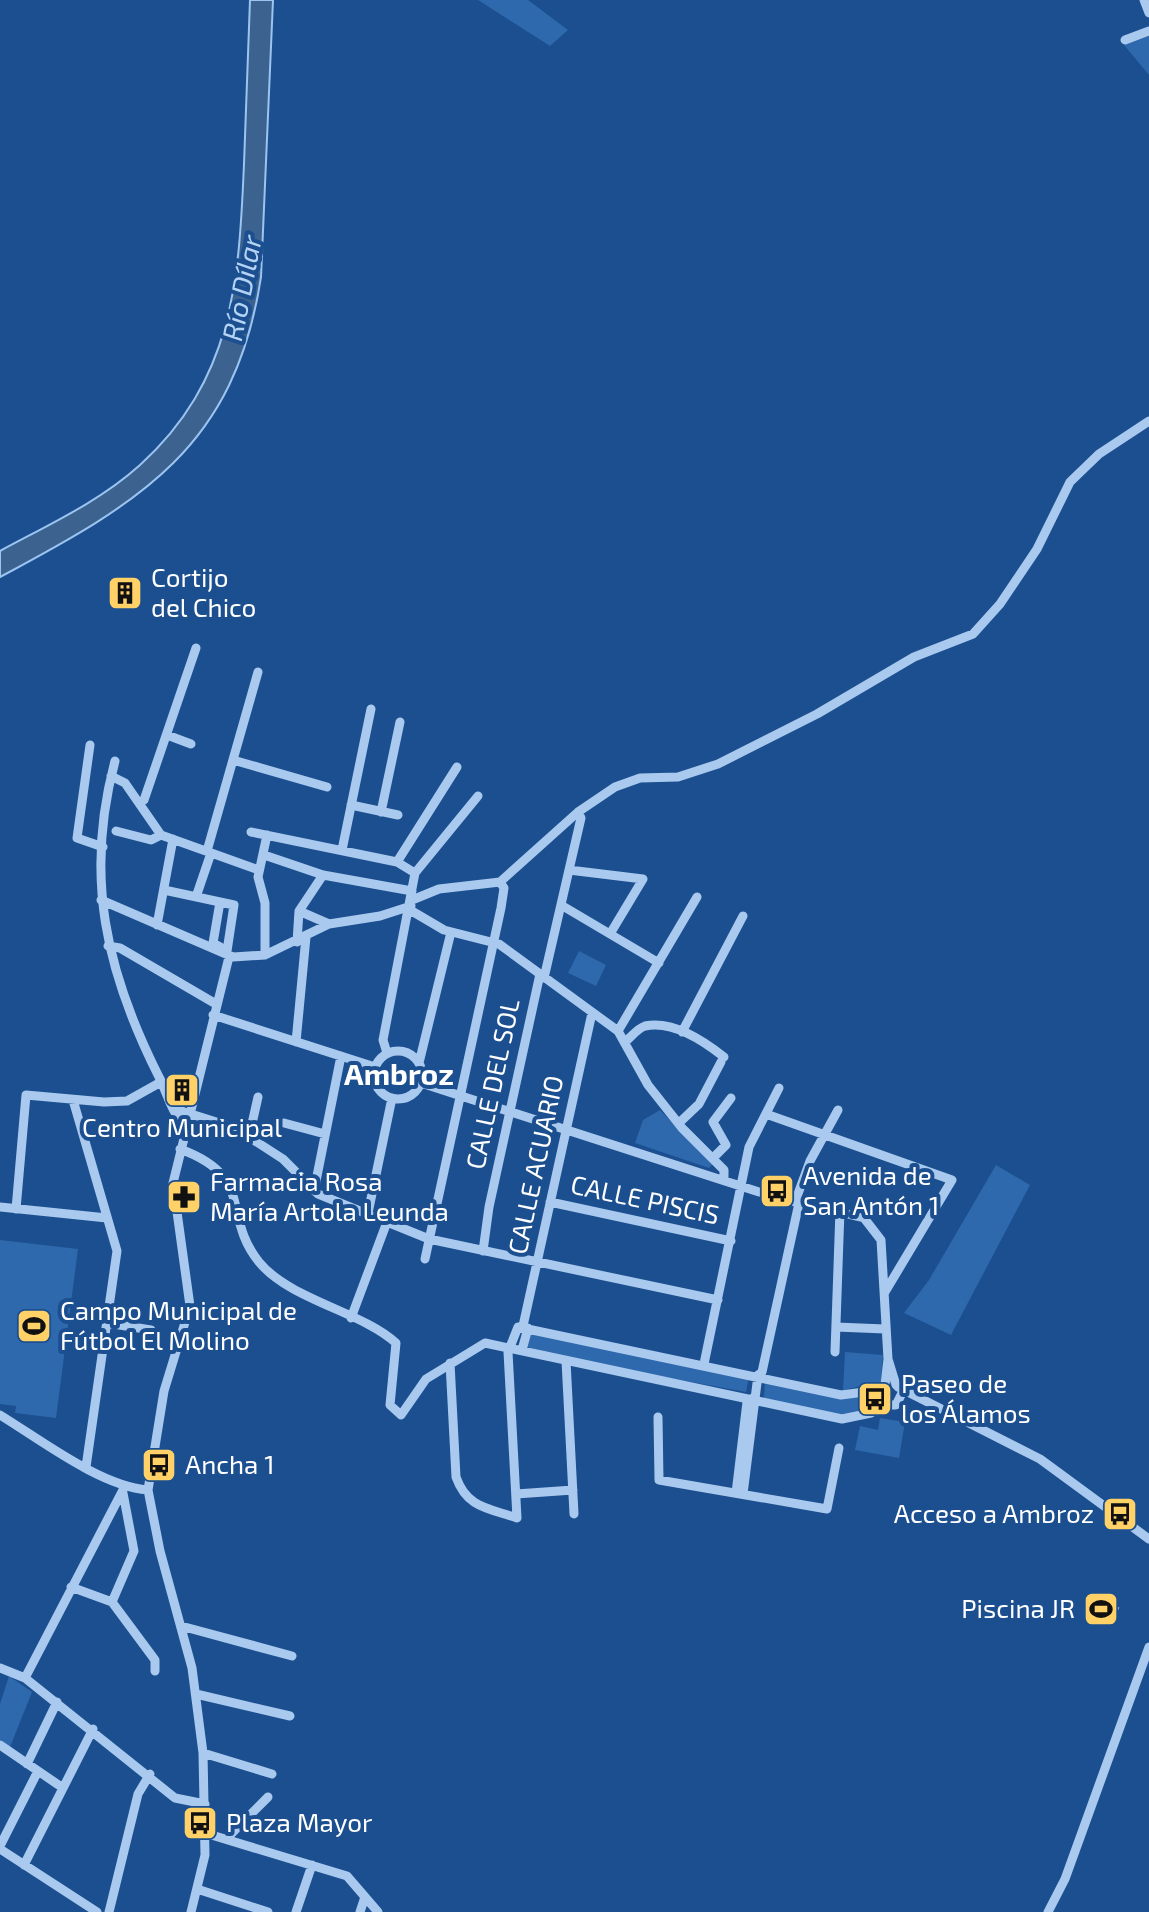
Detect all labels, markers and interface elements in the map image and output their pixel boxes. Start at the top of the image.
water label: Río Dílar [214,231,268,344]
place label: Cortijo del Chico [151,561,256,622]
building icon: Cortijo del Chico [106,574,144,612]
street label: CALLE DEL SOL [458,995,525,1172]
district label: Ambroz [344,1055,454,1091]
building icon: Centro Municipal [163,1071,201,1109]
street label: CALLE ACUARIO [500,1072,569,1257]
place label: Centro Municipal [82,1111,282,1142]
place label: Avenida de San Antón 1 [803,1159,939,1220]
place label: Farmacia Rosa María Artola Leunda [210,1165,449,1226]
street label: CALLE PISCIS [568,1168,722,1229]
bus stop icon: Avenida de San Antón 1 [758,1172,796,1210]
pharmacy icon: Farmacia Rosa María Artola Leunda [165,1178,203,1216]
place label: Campo Municipal de Fútbol El Molino [60,1294,297,1355]
sports icon: Campo Municipal de Fútbol El Molino [15,1307,53,1345]
place label: Paseo de los Álamos [901,1367,1031,1428]
bus stop icon: Paseo de los Álamos [856,1380,894,1418]
bus stop icon: Ancha 1 [140,1446,178,1484]
place label: Ancha 1 [185,1448,275,1479]
bus stop icon: Acceso a Ambroz [1101,1495,1139,1533]
place label: Acceso a Ambroz [894,1497,1094,1528]
sports icon: Piscina JR [1082,1590,1120,1628]
place label: Piscina JR [961,1592,1075,1623]
bus stop icon: Plaza Mayor [181,1804,219,1842]
place label: Plaza Mayor [226,1806,373,1837]

